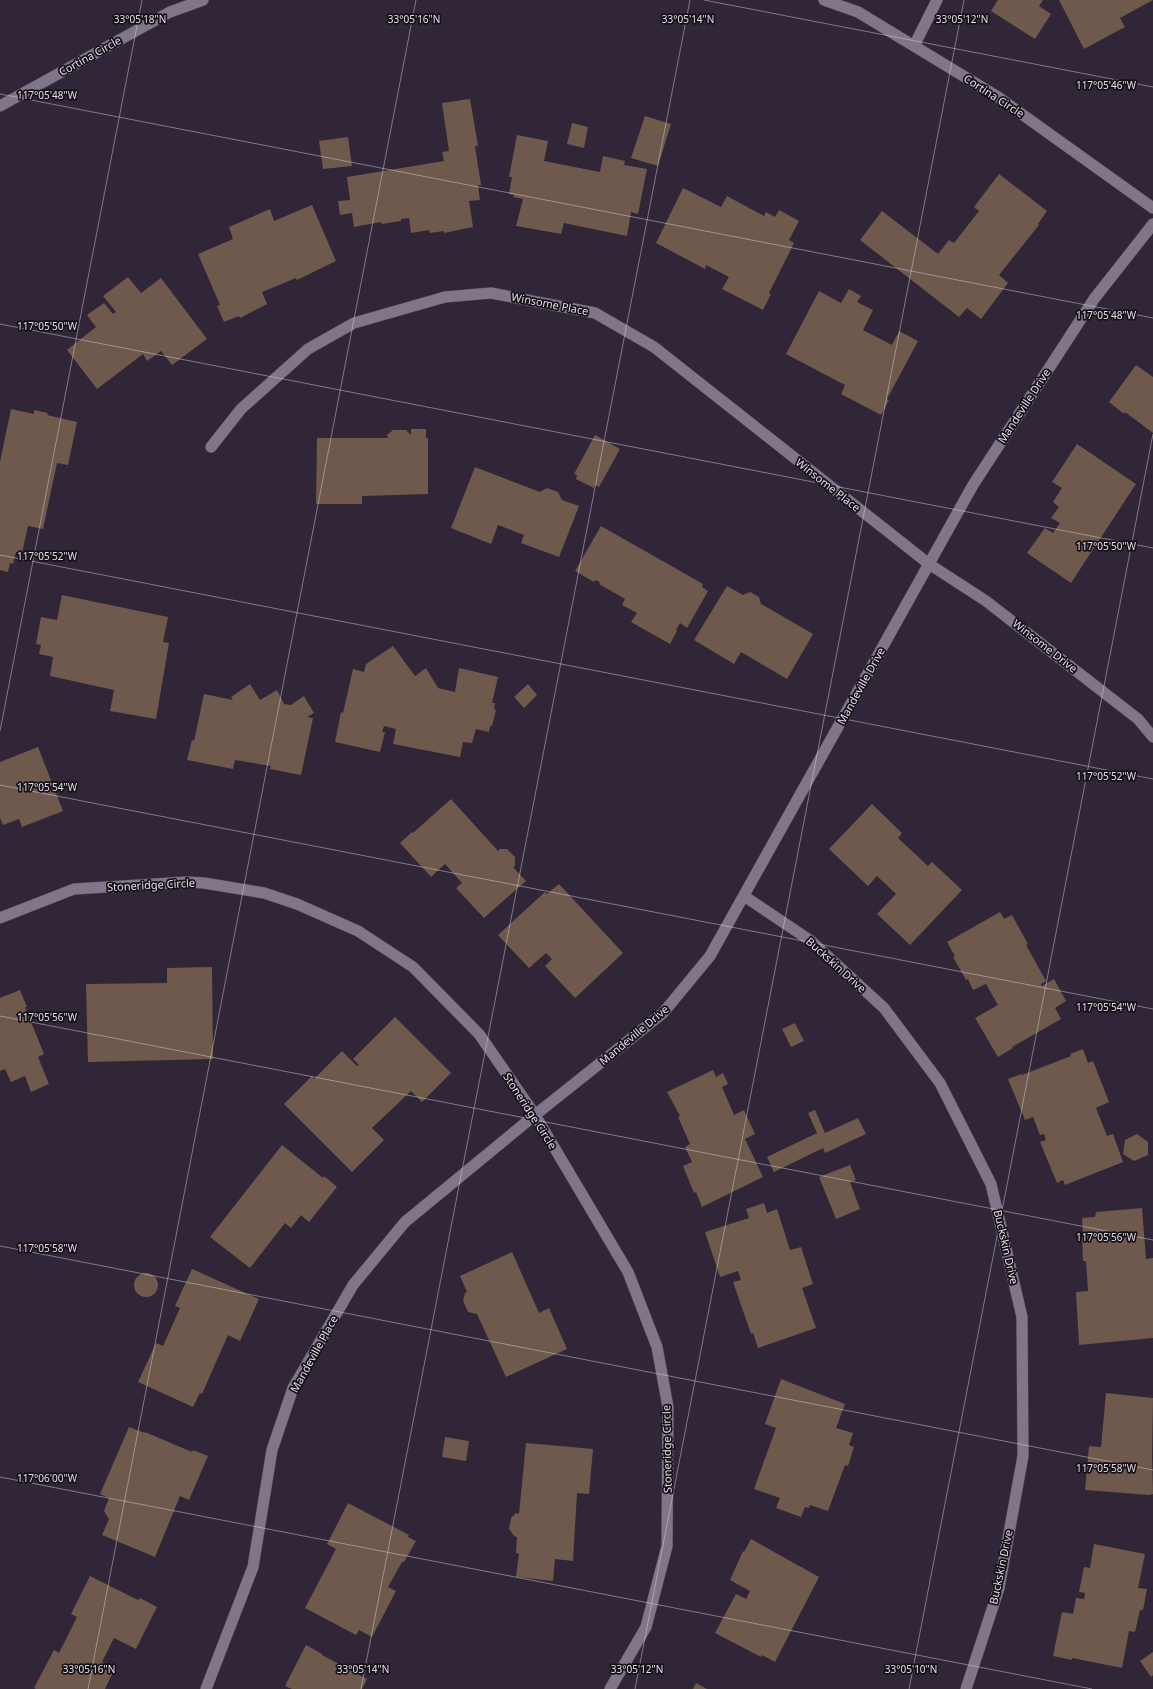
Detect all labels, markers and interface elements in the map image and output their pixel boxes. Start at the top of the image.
text: 33°05'18"N [114,12,166,26]
text: 33°05'16"N [388,12,440,26]
text: 33°05'14"N [662,12,714,26]
text: 33°05'12"N [936,12,988,26]
street label: Cortina Circle [56,32,124,79]
street label: Cortina Circle [961,70,1027,121]
text: 117°05'46"W [1076,78,1137,92]
text: 117°05'48"W [17,88,78,102]
street label: Winsome Place [510,289,590,318]
text: 117°05'48"W [1076,308,1137,322]
text: 117°05'50"W [17,319,78,333]
street label: Mandeville Drive [994,366,1053,446]
street label: Winsome Place [793,455,864,515]
text: 117°05'50"W [1076,539,1137,553]
text: 117°05'52"W [17,549,78,563]
street label: Winsome Drive [1010,616,1081,676]
street label: Mandeville Drive [833,644,888,727]
text: 117°05'52"W [1076,769,1137,783]
text: 117°05'54"W [17,780,78,794]
street label: Stoneridge Circle [107,875,195,894]
street label: Buckskin Drive [803,934,870,996]
text: 117°05'54"W [1076,1000,1137,1014]
street label: Mandeville Drive [596,1001,671,1068]
text: 117°05'56"W [17,1010,78,1024]
street label: Stoneridge Circle [500,1070,561,1152]
street label: Buckskin Drive [991,1208,1022,1286]
text: 117°05'56"W [1076,1230,1137,1244]
text: 117°05'58"W [17,1241,78,1255]
street label: Mandeville Place [286,1313,341,1395]
street label: Stoneridge Circle [658,1405,675,1493]
text: 117°05'58"W [1076,1461,1137,1475]
text: 117°06'00"W [17,1471,78,1485]
street label: Buckskin Drive [985,1528,1016,1606]
text: 33°05'16"N [63,1662,115,1676]
text: 33°05'14"N [337,1662,389,1676]
text: 33°05'12"N [611,1662,663,1676]
text: 33°05'10"N [885,1662,937,1676]

